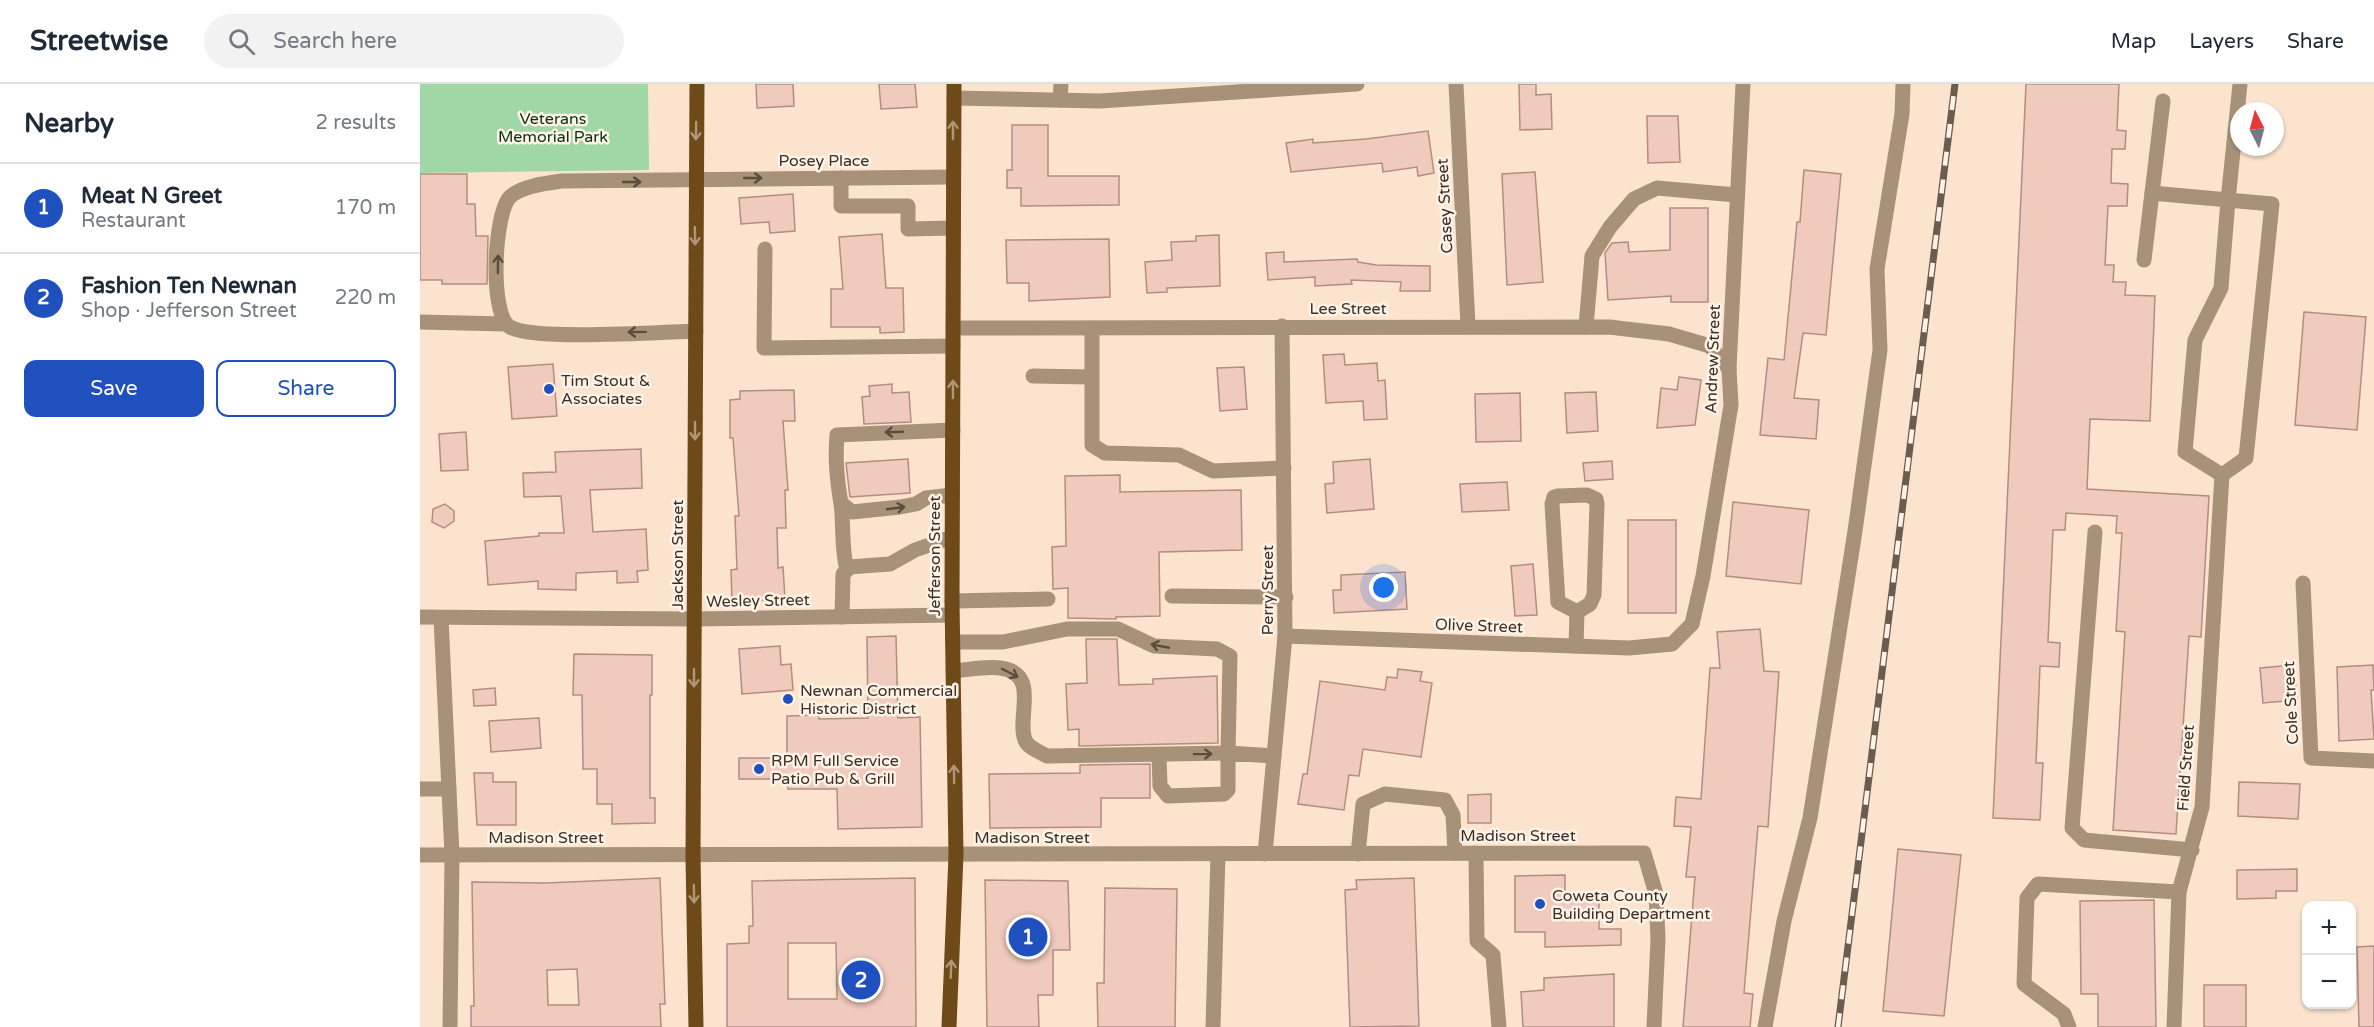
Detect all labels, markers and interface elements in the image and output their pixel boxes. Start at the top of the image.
search box [204,14,624,68]
text: Streetwise [30,24,168,58]
icon: search [225,25,258,58]
text: Search here [273,28,397,54]
text: Map [2111,29,2156,54]
text: Layers [2189,29,2254,54]
text: Share [2287,29,2344,54]
north arrow [2230,102,2284,156]
text: Nearby [24,108,114,139]
park label: Veterans Memorial Park [498,109,608,147]
text: 2 results [316,111,396,135]
one-way arrow [690,120,701,140]
one-way arrow [948,121,959,141]
street label: Posey Place [779,151,869,171]
street label: Casey Street [1433,158,1457,254]
one-way arrow [742,172,762,184]
one-way arrow [622,176,642,188]
text: Meat N Greet [81,183,222,209]
text: 1 [37,196,50,220]
text: 170 m [335,196,396,220]
text: Restaurant [81,209,186,233]
one-way arrow [689,226,701,246]
one-way arrow [492,255,504,275]
text: Fashion Ten Newnan [81,273,297,299]
text: 2 [37,286,50,310]
text: 220 m [335,286,396,310]
text: Shop · Jefferson Street [81,299,297,323]
street label: Lee Street [1309,299,1387,319]
street label: Andrew Street [1701,304,1725,414]
one-way arrow [628,327,648,338]
button: Save [24,360,204,417]
button: Share [216,360,396,417]
place label: Tim Stout & Associates [561,371,650,409]
one-way arrow [947,379,959,399]
marker: Tim Stout & Associates [542,382,556,396]
one-way arrow [689,421,701,441]
one-way arrow [885,427,905,438]
street label: Jefferson Street [925,496,945,616]
street label: Jackson Street [668,500,688,610]
one-way arrow [885,502,905,513]
street label: Perry Street [1258,545,1278,635]
your location [1369,573,1398,602]
street label: Wesley Street [706,590,810,612]
street label: Olive Street [1435,614,1523,638]
one-way arrow [1151,640,1171,651]
street label: Cole Street [2279,661,2303,745]
one-way arrow [688,667,700,687]
one-way arrow [1001,667,1018,679]
place label: Newnan Commercial Historic District [800,681,957,719]
marker: Newnan Commercial Historic District [781,692,795,706]
street label: Field Street [2173,724,2199,812]
one-way arrow [1192,748,1212,760]
place label: RPM Full Service Patio Pub & Grill [771,751,899,789]
marker: RPM Full Service Patio Pub & Grill [752,762,766,776]
one-way arrow [949,764,960,784]
street label: Madison Street [1460,826,1576,846]
street label: Madison Street [488,828,604,848]
street label: Madison Street [974,828,1090,848]
one-way arrow [688,883,700,903]
place label: Coweta County Building Department [1552,886,1710,924]
marker: Coweta County Building Department [1533,897,1547,911]
map controls [2302,901,2356,1009]
button: + [2302,901,2356,955]
pin: 1 [1008,914,1048,960]
button: − [2302,955,2356,1009]
pin: 2 [842,958,880,1002]
one-way arrow [946,959,957,979]

